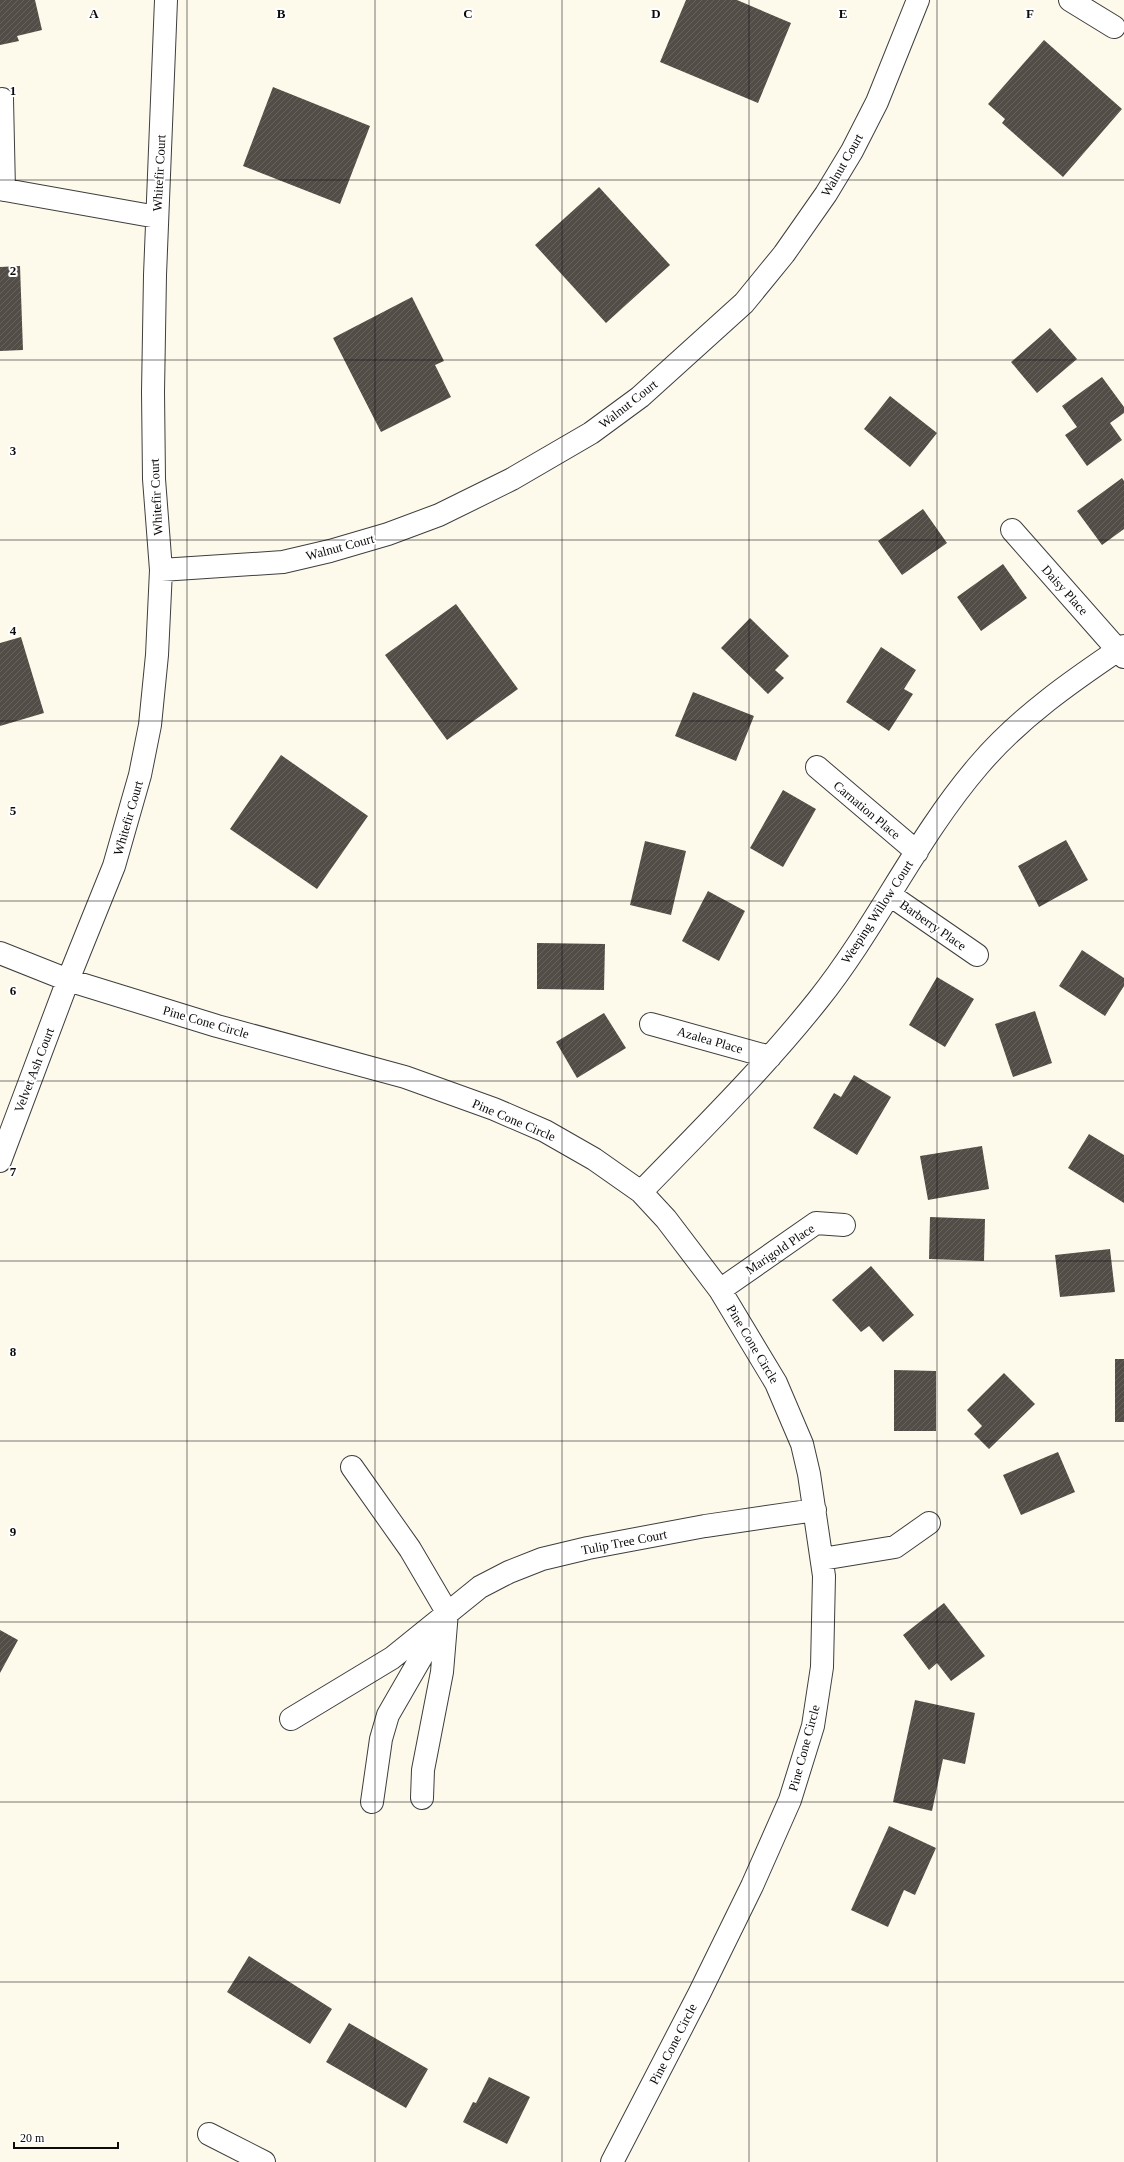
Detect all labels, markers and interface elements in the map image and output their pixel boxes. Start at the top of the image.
text: A [89,6,99,21]
text: B [277,6,286,21]
text: C [463,6,473,21]
text: D [651,6,661,21]
text: E [839,6,847,21]
text: F [1026,6,1034,21]
text: 1 [10,83,16,98]
street label: Walnut Court [818,131,866,199]
street label: Whitefir Court [149,134,169,212]
text: 2 [10,263,16,278]
street label: Walnut Court [596,376,661,431]
text: 3 [10,443,17,458]
street label: Whitefir Court [146,458,166,536]
street label: Walnut Court [304,531,376,563]
street label: Daisy Place [1039,562,1091,618]
text: 4 [10,623,17,638]
street label: Carnation Place [831,778,904,842]
street label: Whitefir Court [110,779,146,857]
text: 5 [10,803,17,818]
street label: Weeping Willow Court [838,857,916,967]
street label: Barberry Place [897,897,969,954]
text: 6 [10,983,17,998]
street label: Pine Cone Circle [161,1003,251,1042]
street label: Azalea Place [675,1023,745,1057]
street label: Velvet Ash Court [11,1025,57,1114]
street label: Pine Cone Circle [470,1096,558,1144]
text: 7 [10,1164,17,1179]
street label: Marigold Place [743,1220,817,1278]
street label: Pine Cone Circle [724,1302,782,1386]
text: 8 [10,1344,17,1359]
text: 9 [10,1524,17,1539]
street label: Tulip Tree Court [580,1526,668,1558]
street label: Pine Cone Circle [785,1703,823,1793]
street label: Pine Cone Circle [646,2001,700,2087]
scale bar [14,2124,118,2150]
text: 20 m [20,2131,45,2145]

